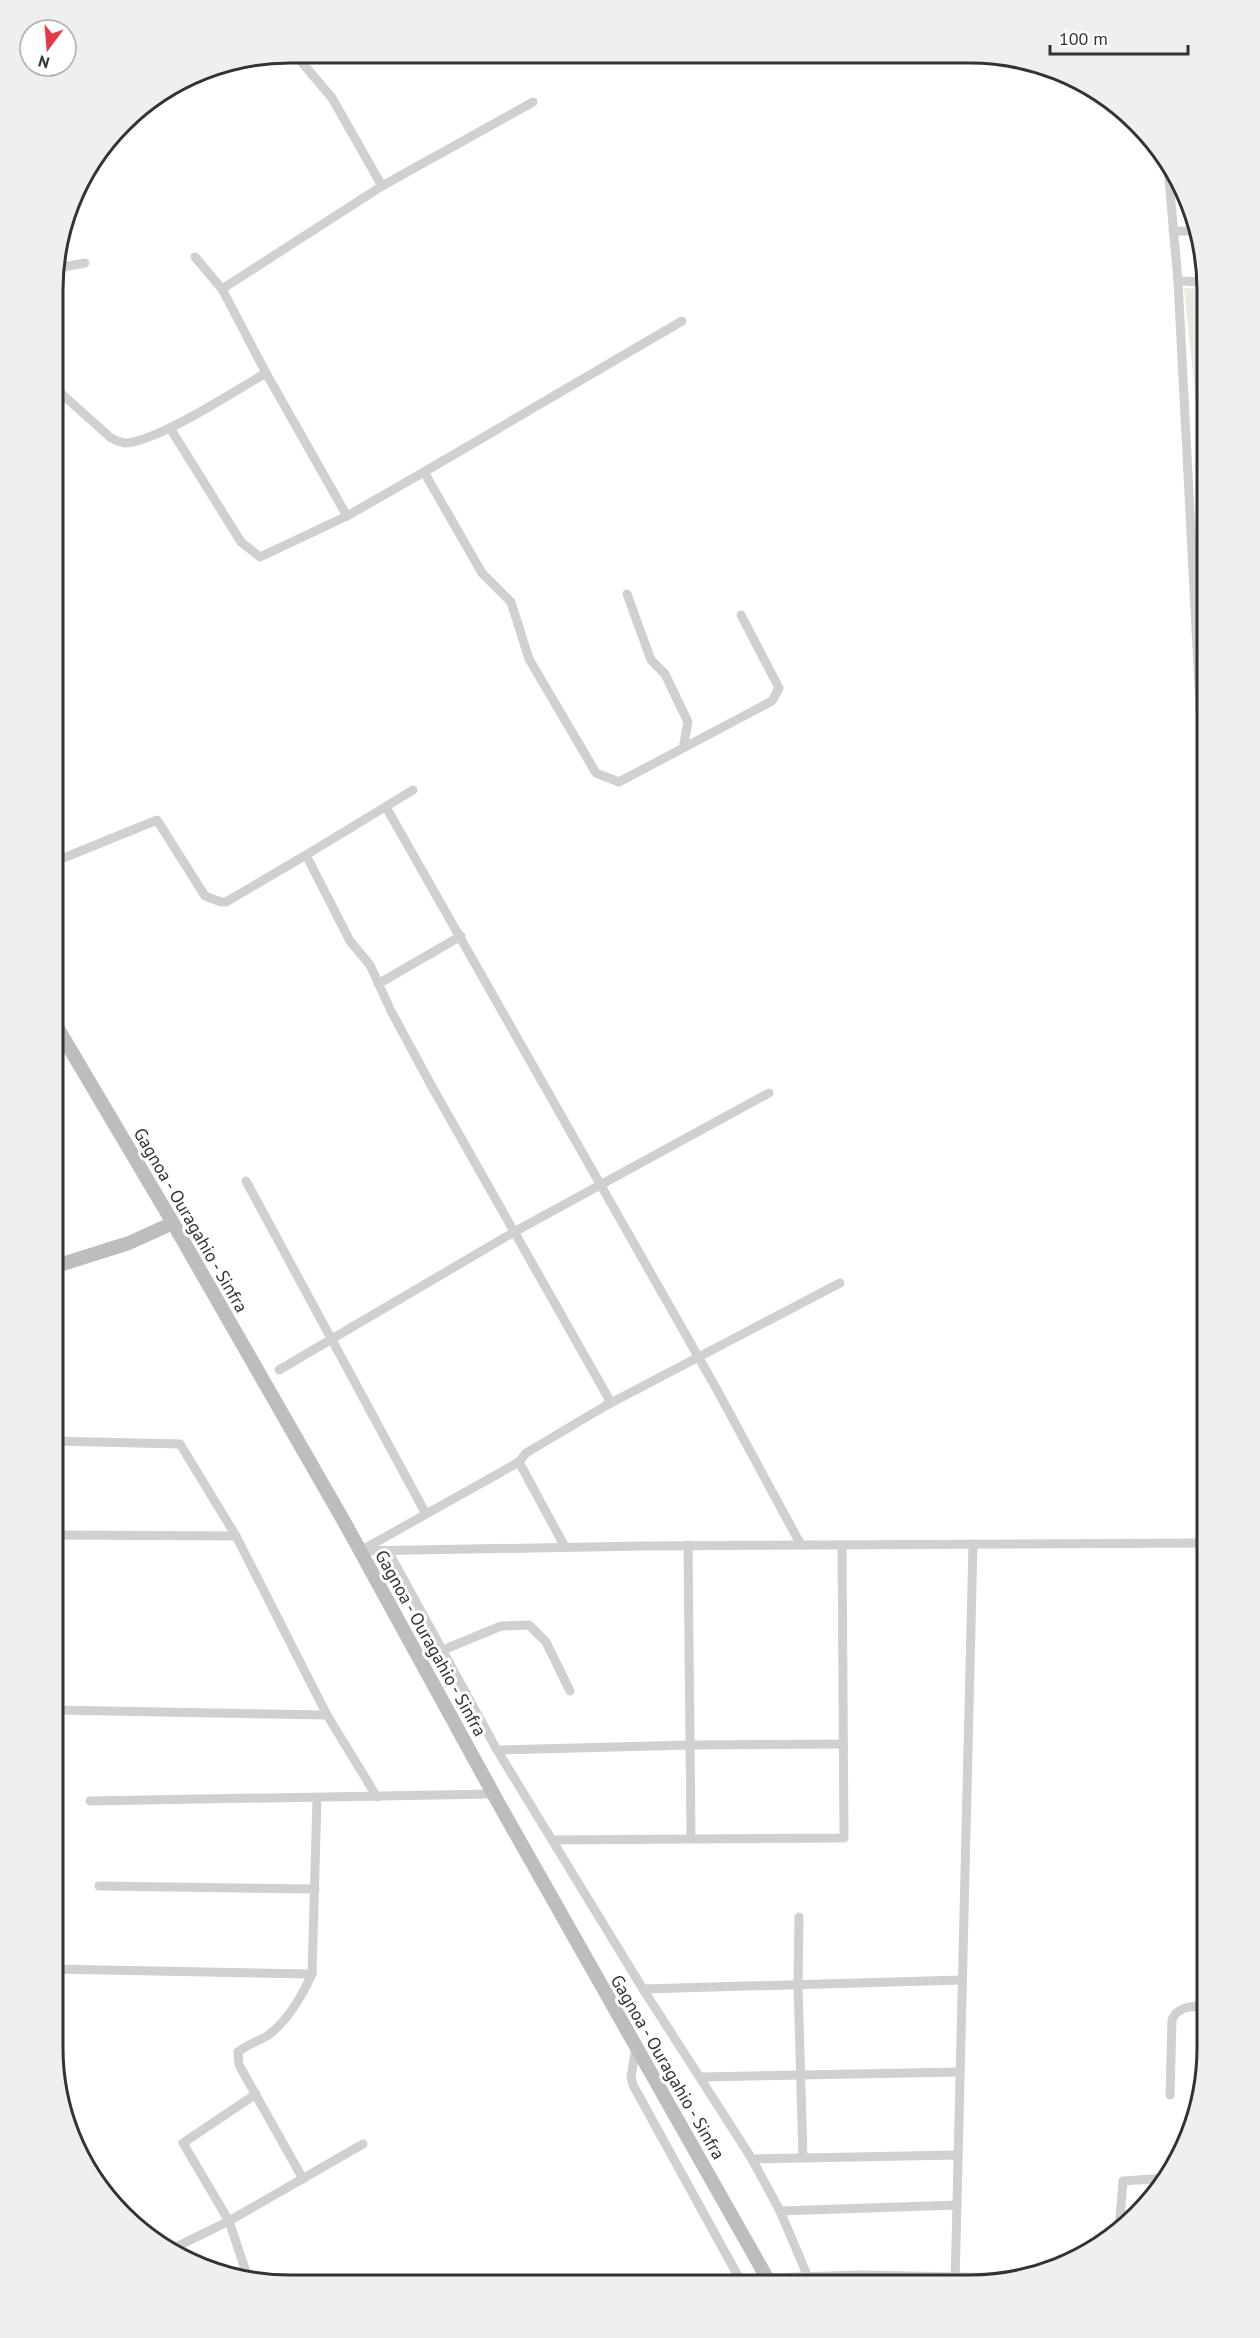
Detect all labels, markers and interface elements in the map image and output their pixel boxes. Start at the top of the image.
north arrow [18,18,78,78]
scale bar [1050,18,1188,56]
text: 100 m [1059,27,1108,50]
text: N [36,51,52,73]
street label: Gagnoa - Ouragahio - Sinfra [129,1124,253,1316]
street label: Gagnoa - Ouragahio - Sinfra [370,1546,492,1740]
street label: Gagnoa - Ouragahio - Sinfra [606,1971,730,2163]

